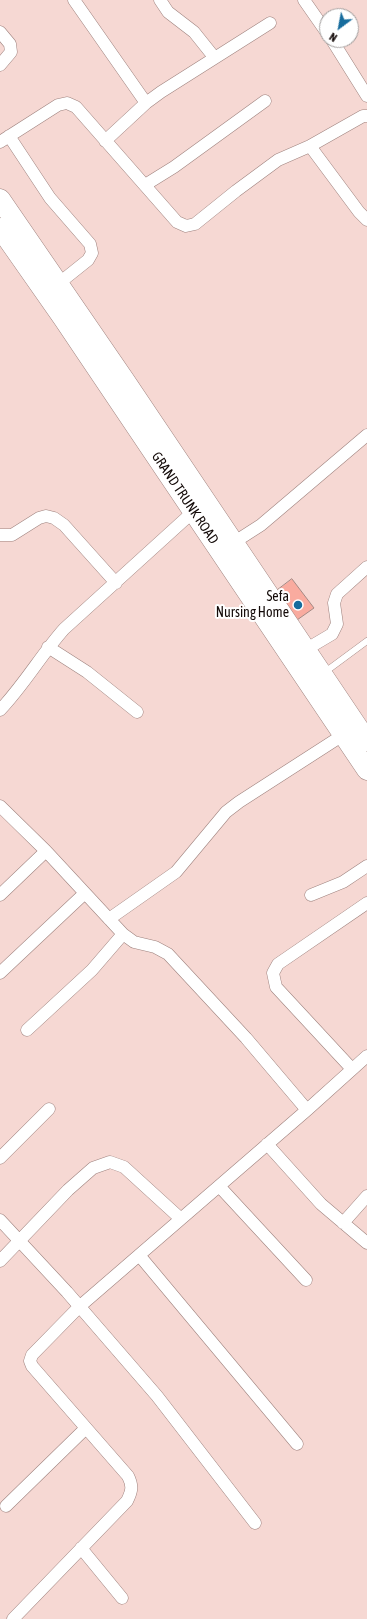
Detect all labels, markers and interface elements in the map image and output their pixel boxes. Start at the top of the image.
north arrow [319,8,359,48]
text: N [327,31,339,44]
street label: GRAND TRUNK ROAD [148,449,222,547]
place label: Sefa Nursing Home [216,589,289,622]
marker: Sefa Nursing Home [292,599,304,611]

